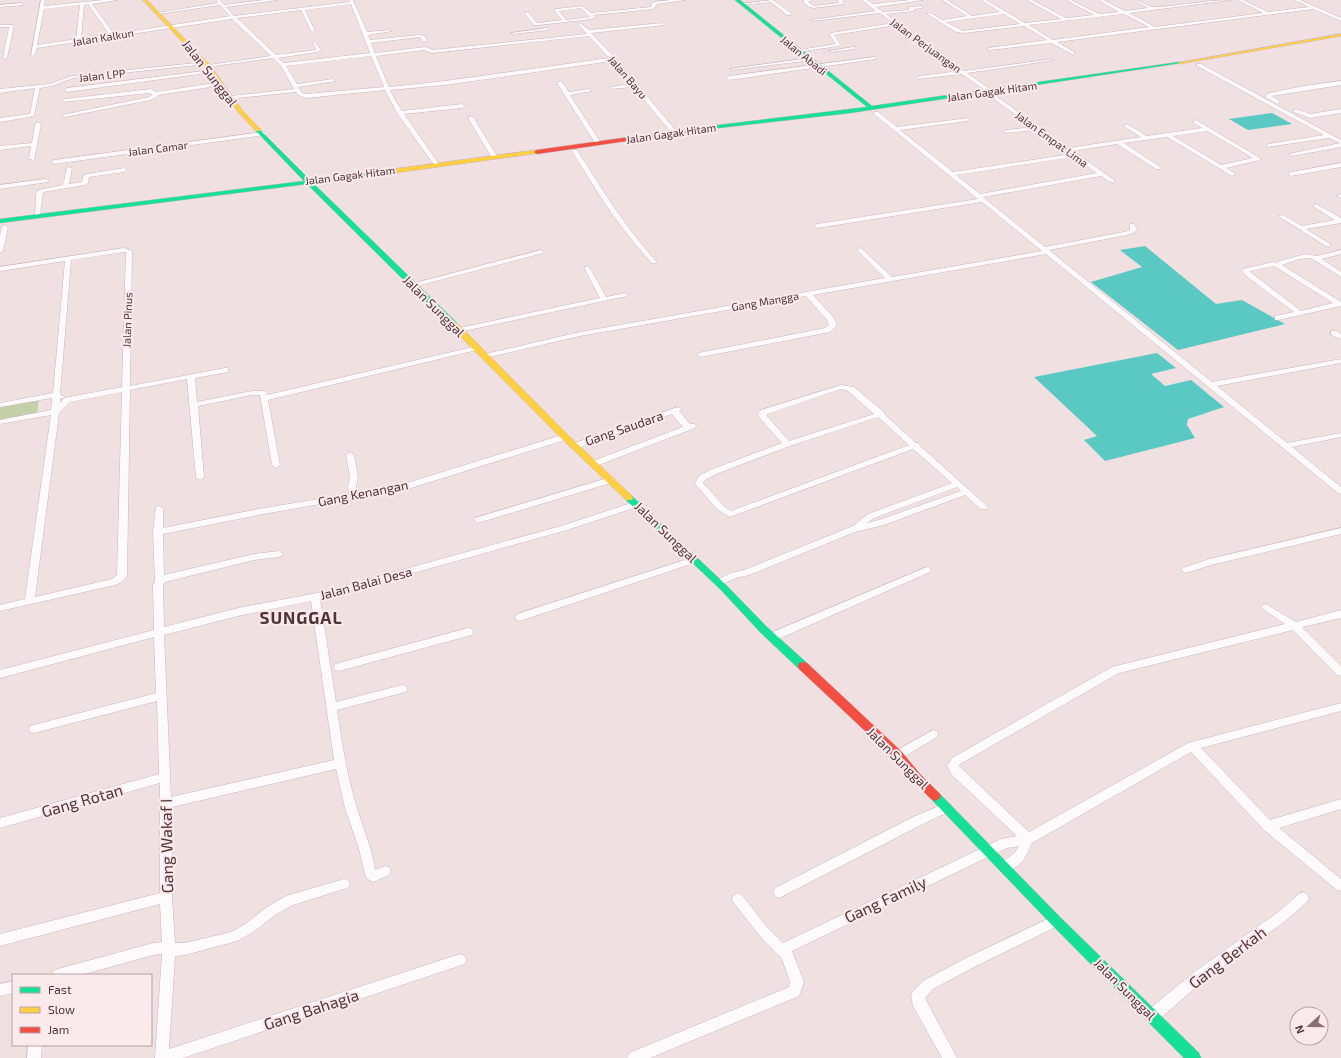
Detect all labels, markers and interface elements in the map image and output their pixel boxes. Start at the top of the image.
street label: Jalan Perjuangan [887,15,964,76]
street label: Jalan Kalkun [71,26,135,48]
street label: Jalan Abadi [778,32,830,78]
street label: Jalan Sunggal [179,36,241,110]
street label: Jalan Bayu [606,53,650,101]
street label: Jalan LPP [78,66,126,84]
street label: Jalan Gagak Hitam [946,78,1038,104]
street label: Jalan Empat Lima [1013,108,1091,170]
street label: Jalan Gagak Hitam [625,120,717,146]
street label: Jalan Camar [127,138,189,158]
street label: Jalan Gagak Hitam [304,163,396,187]
street label: Jalan Sunggal [400,272,468,340]
street label: Gang Mangga [730,289,800,313]
street label: Jalan Pinus [120,292,134,348]
street label: Gang Saudara [583,407,665,449]
street label: Gang Kenangan [317,476,409,510]
street label: Jalan Sunggal [631,498,701,566]
street label: Jalan Balai Desa [318,563,414,603]
district label: SUNGGAL [259,607,343,627]
street label: Jalan Sunggal [864,724,932,792]
street label: Gang Rotan [39,779,125,821]
street label: Gang Wakaf I [156,799,176,893]
street label: Gang Family [841,871,930,926]
street label: Gang Berkah [1185,922,1269,992]
street label: Jalan Sunggal [1091,955,1159,1023]
legend [12,974,152,1046]
text: Fast [48,982,72,996]
street label: Gang Bahagia [261,985,361,1033]
text: Slow [48,1002,75,1016]
north arrow [1289,1006,1329,1046]
text: Jam [48,1022,69,1036]
text: N [1292,1024,1307,1036]

